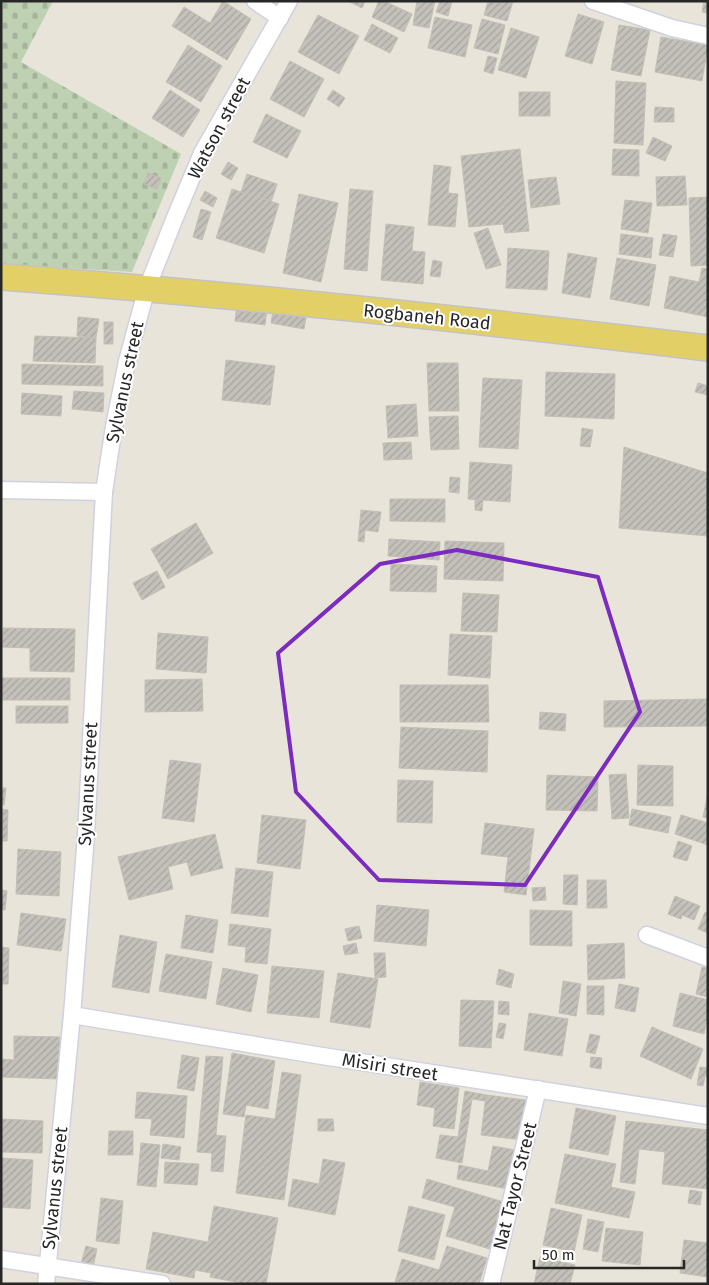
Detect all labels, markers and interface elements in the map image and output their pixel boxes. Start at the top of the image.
street label: Watson street [183,73,255,183]
street label: Rogbaneh Road [362,299,492,335]
street label: Sylvanus street [101,319,149,445]
street label: Sylvanus street [74,721,102,846]
street label: Misiri street [340,1049,440,1086]
street label: Nat Tayor Street [488,1119,542,1252]
street label: Sylvanus street [38,1125,72,1251]
scale bar [534,1238,684,1270]
text: 50 m [542,1246,575,1264]

